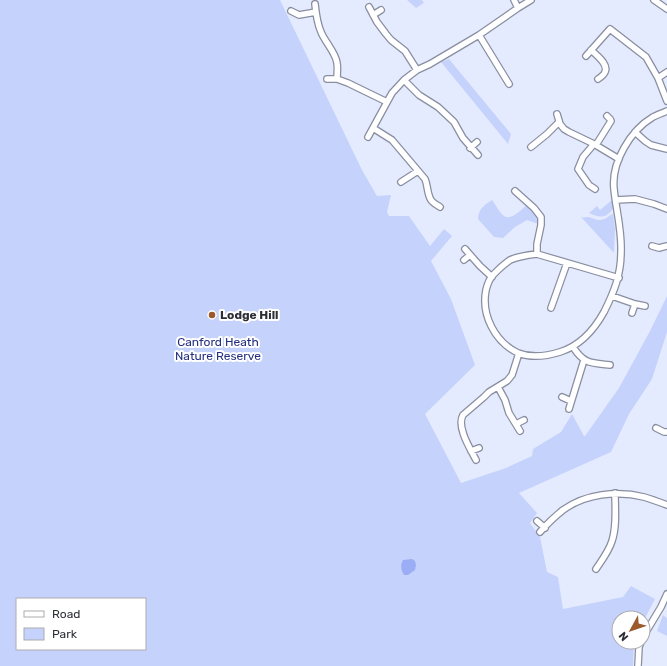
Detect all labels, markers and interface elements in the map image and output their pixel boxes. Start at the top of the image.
place label: Lodge Hill [220,308,279,322]
marker: Lodge Hill [207,310,217,320]
park label: Canford Heath Nature Reserve [175,335,261,363]
legend [16,598,146,650]
text: Road [52,607,80,621]
north arrow [611,610,651,650]
text: Park [52,627,78,641]
text: N [616,629,631,643]

